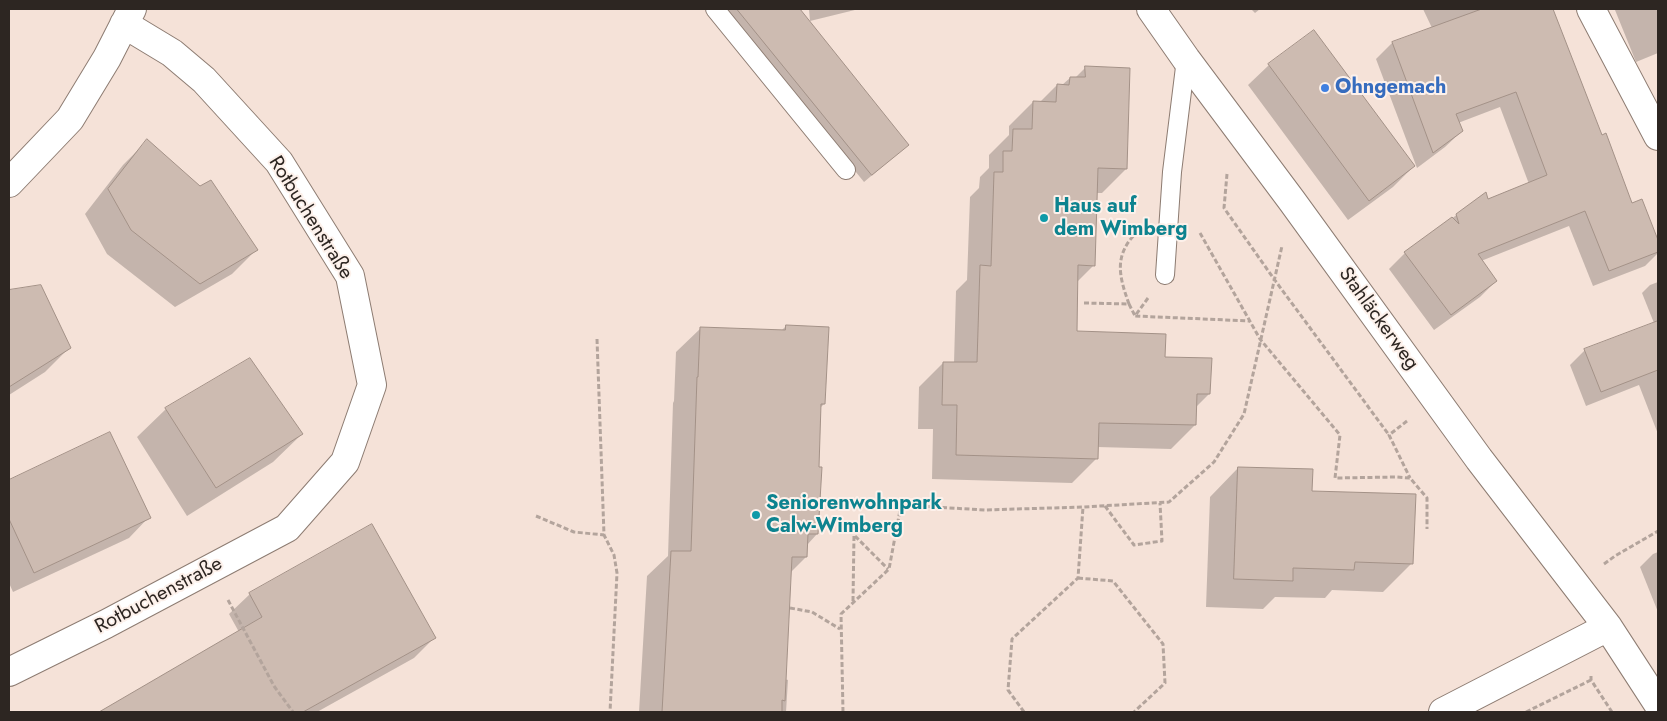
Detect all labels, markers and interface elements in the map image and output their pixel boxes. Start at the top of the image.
place label: Ohngemach [1335,76,1446,100]
marker: Ohngemach [1319,82,1331,94]
street label: Rotbuchenstraße [263,152,357,284]
place label: Haus auf dem Wimberg [1054,195,1187,242]
marker: Haus auf dem Wimberg [1038,212,1050,224]
street label: Stahläckerweg [1333,263,1423,375]
place label: Seniorenwohnpark Calw-Wimberg [766,492,942,539]
marker: Seniorenwohnpark Calw-Wimberg [750,509,762,521]
street label: Rotbuchenstraße [91,552,227,640]

